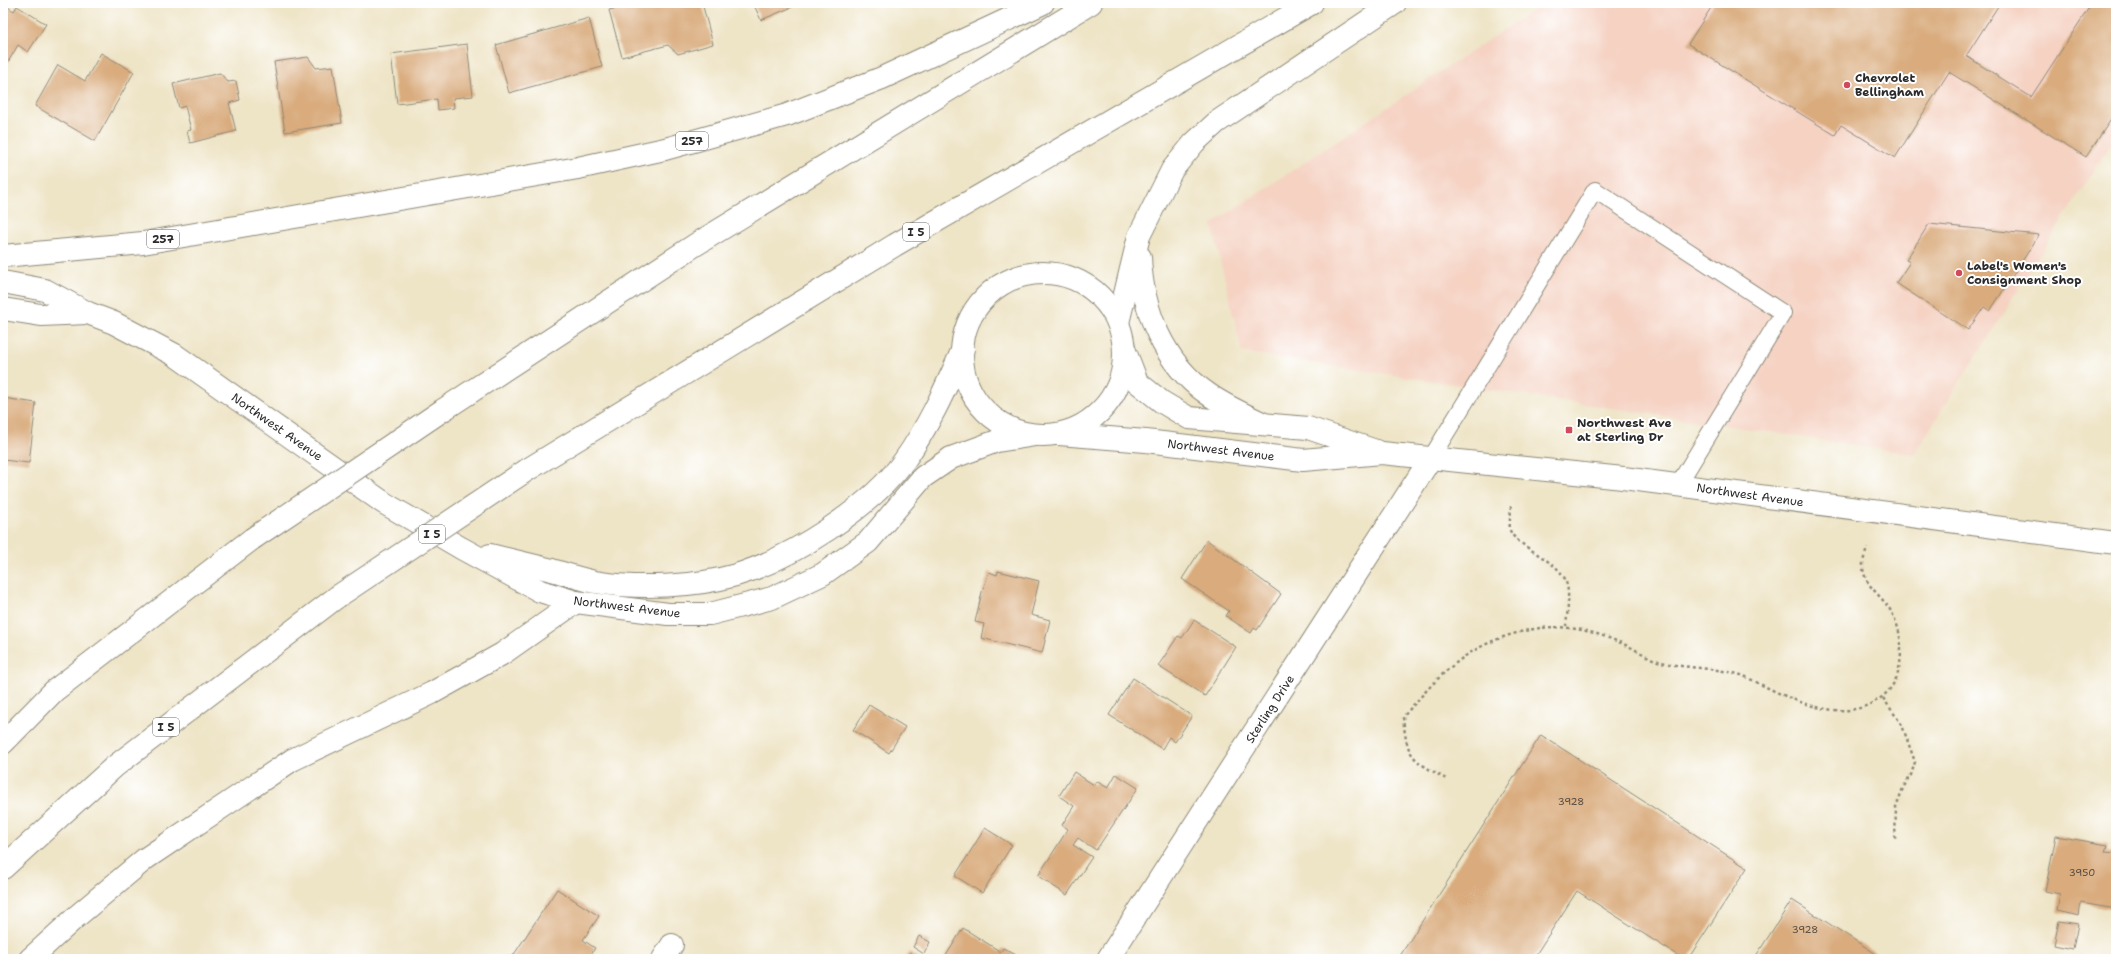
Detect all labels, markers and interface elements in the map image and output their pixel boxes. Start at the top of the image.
place label: Chevrolet Bellingham [1855,70,1924,100]
marker: Chevrolet Bellingham [1842,80,1852,90]
road number: 257 [676,132,708,150]
road number: I 5 [903,223,929,241]
road number: 257 [147,230,179,248]
place label: Label's Women's Consignment Shop [1967,258,2081,288]
marker: Label's Women's Consignment Shop [1954,268,1964,278]
street label: Northwest Avenue [228,389,326,465]
place label: Northwest Ave at Sterling Dr [1577,415,1672,445]
marker: Northwest Ave at Sterling Dr [1564,425,1574,435]
street label: Northwest Avenue [1166,435,1276,465]
street label: Northwest Avenue [1695,480,1805,510]
road number: I 5 [419,525,445,543]
street label: Northwest Avenue [572,592,682,622]
street label: Sterling Drive [1242,672,1298,746]
road number: I 5 [153,718,179,736]
house number: 3928 [1558,795,1584,808]
house number: 3950 [2069,866,2095,879]
house number: 3928 [1792,923,1818,936]

